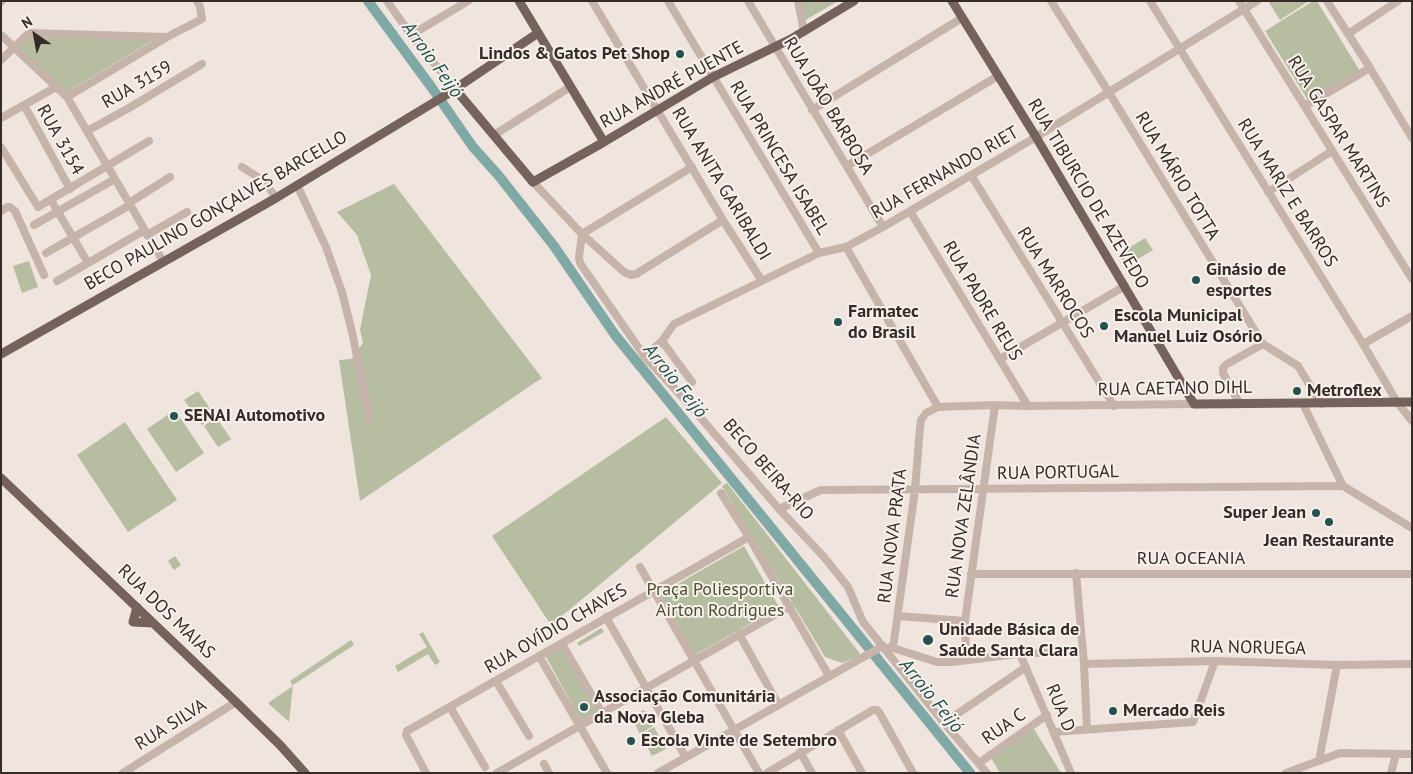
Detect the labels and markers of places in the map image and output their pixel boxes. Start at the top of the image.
place label: Lindos & Gatos Pet Shop [479,43,670,65]
marker: Lindos & Gatos Pet Shop [674,48,686,60]
place label: Ginásio de esportes [1206,259,1286,302]
marker: Ginásio de esportes [1190,274,1202,286]
place label: Farmatec do Brasil [848,301,919,344]
place label: Escola Municipal Manuel Luiz Osório [1114,305,1263,348]
marker: Farmatec do Brasil [832,316,844,328]
marker: Escola Municipal Manuel Luiz Osório [1098,320,1110,332]
place label: Metroflex [1307,380,1382,402]
marker: Metroflex [1291,385,1303,397]
place label: SENAI Automotivo [184,405,325,427]
marker: SENAI Automotivo [168,410,180,422]
place label: Super Jean [1223,502,1306,524]
marker: Super Jean [1310,507,1322,519]
marker: Jean Restaurante [1323,516,1335,528]
place label: Jean Restaurante [1264,530,1394,552]
place label: Unidade Básica de Saúde Santa Clara [939,619,1079,662]
marker: Unidade Básica de Saúde Santa Clara [921,633,935,647]
place label: Associação Comunitária da Nova Gleba [594,686,775,729]
place label: Mercado Reis [1123,700,1225,722]
marker: Associação Comunitária da Nova Gleba [578,701,590,713]
marker: Mercado Reis [1107,705,1119,717]
place label: Escola Vinte de Setembro [641,730,837,752]
marker: Escola Vinte de Setembro [625,735,637,747]

